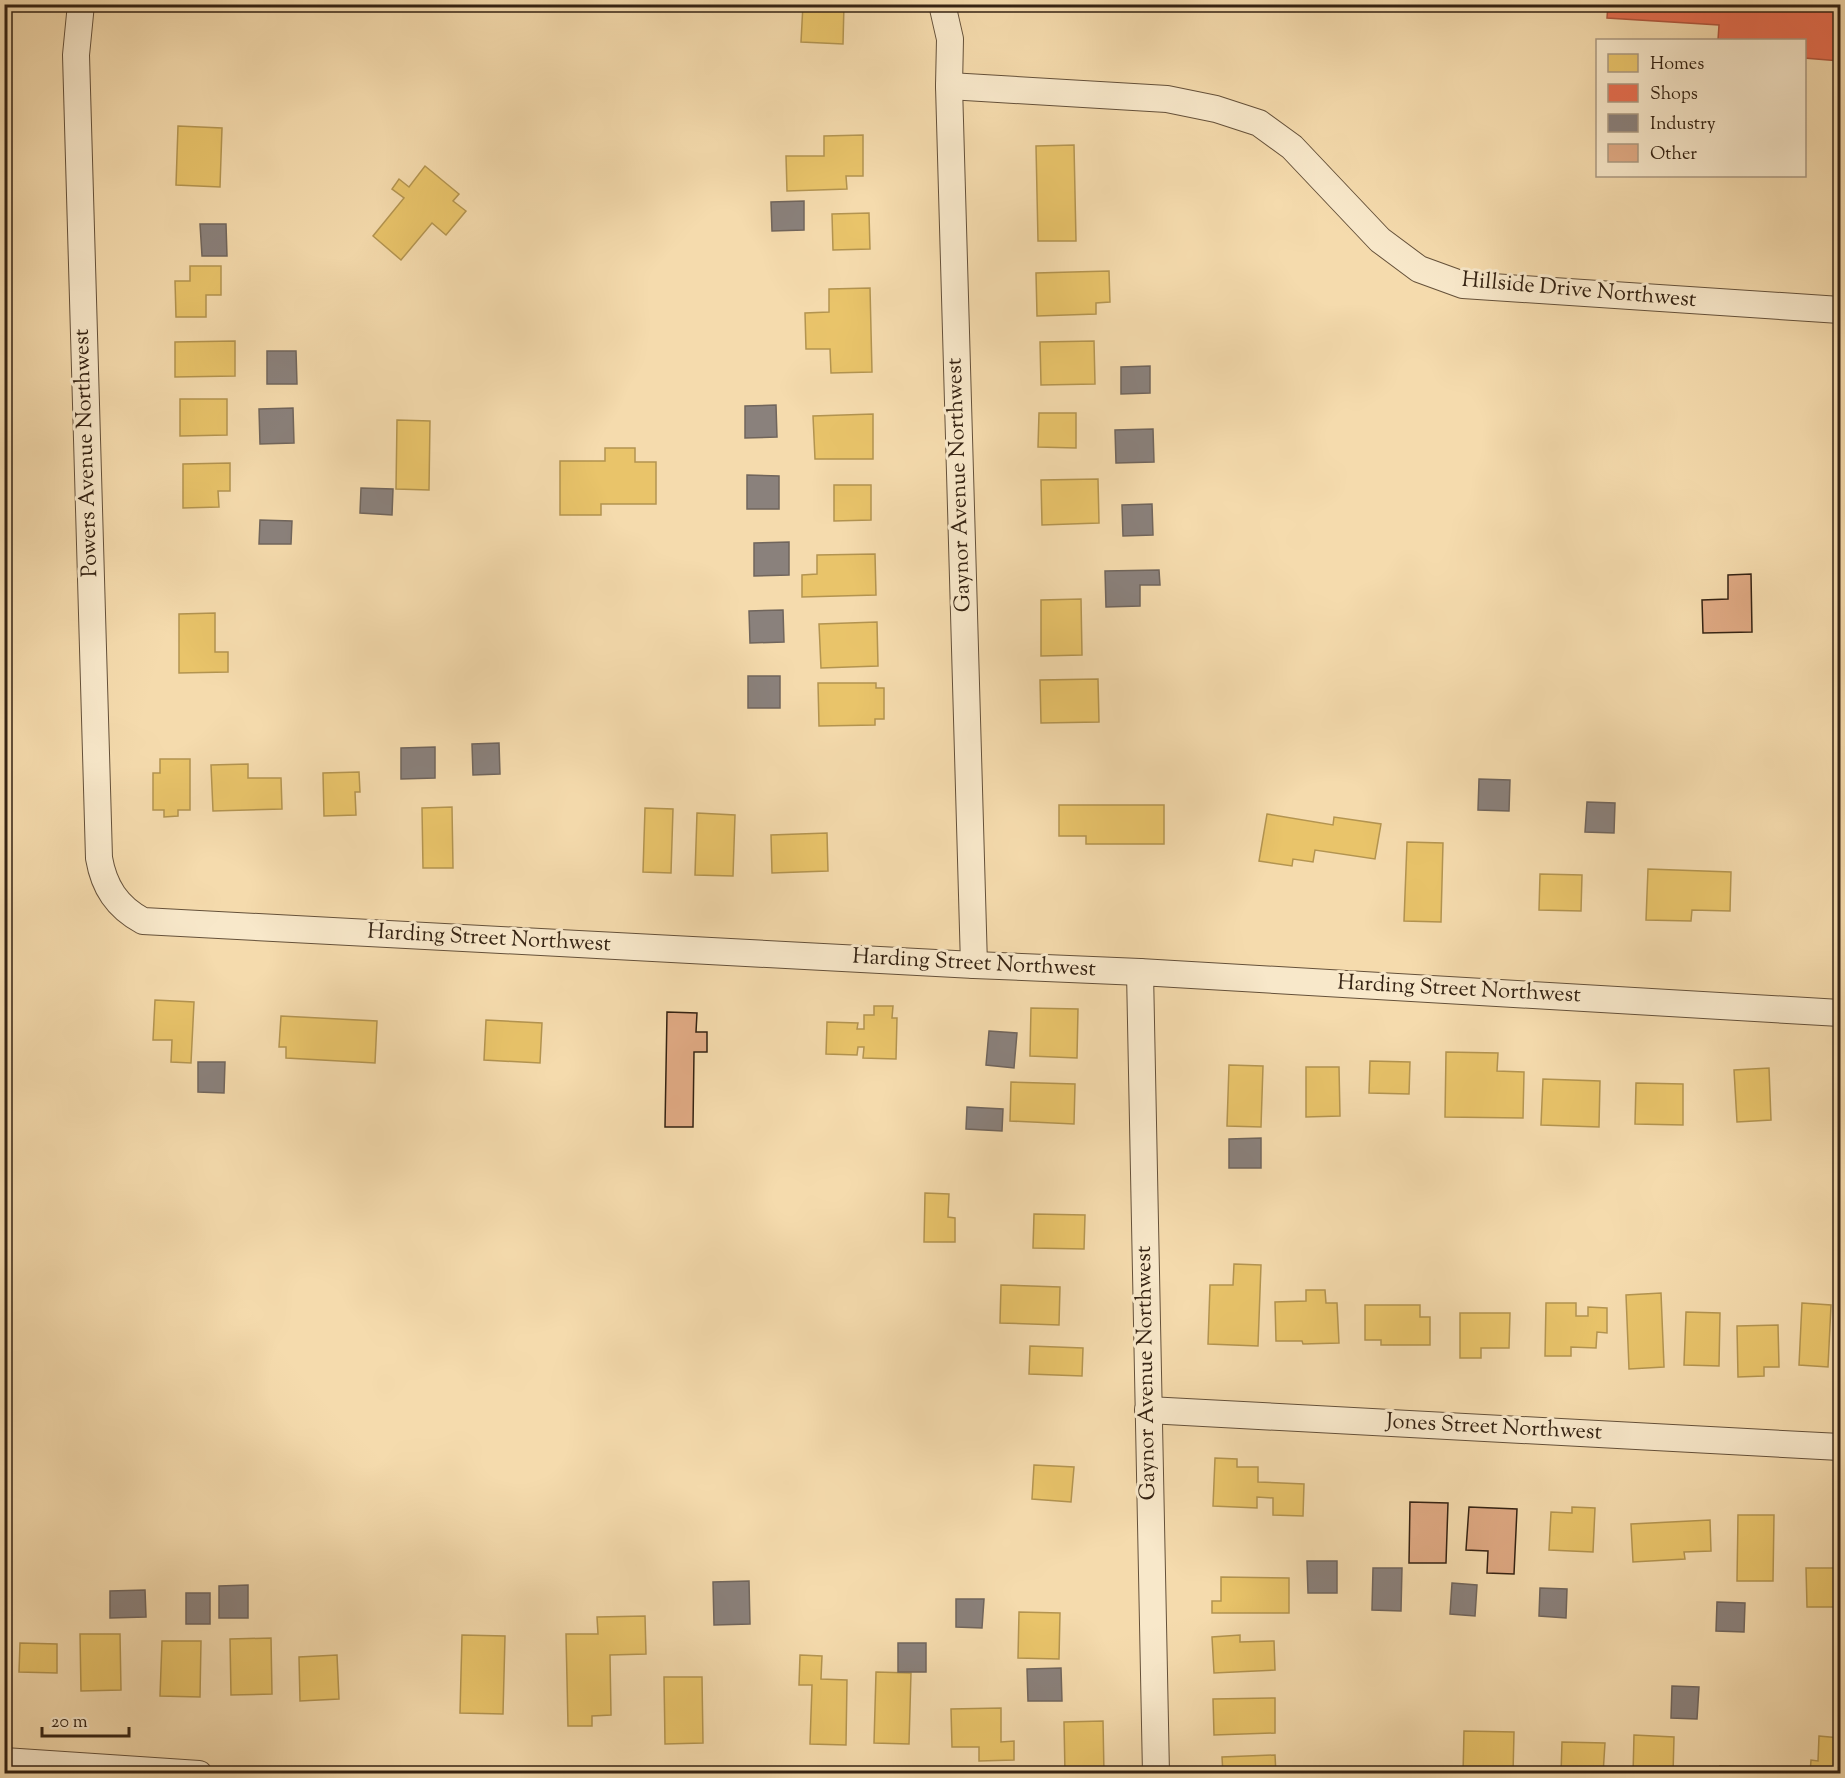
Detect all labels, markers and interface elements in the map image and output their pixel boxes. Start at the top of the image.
legend [1596,39,1806,177]
text: Homes [1650,52,1704,78]
text: Shops [1650,82,1698,108]
text: Industry [1650,112,1716,138]
text: Other [1650,142,1697,168]
street label: Hillside Drive Northwest [1460,265,1698,317]
street label: Powers Avenue Northwest [67,328,107,578]
street label: Gaynor Avenue Northwest [940,357,980,613]
street label: Harding Street Northwest [366,917,612,961]
street label: Harding Street Northwest [851,942,1097,986]
street label: Harding Street Northwest [1336,968,1582,1012]
street label: Gaynor Avenue Northwest [1129,1245,1165,1501]
street label: Jones Street Northwest [1384,1406,1603,1450]
scale bar [42,1700,129,1738]
text: 20 m [51,1710,88,1736]

